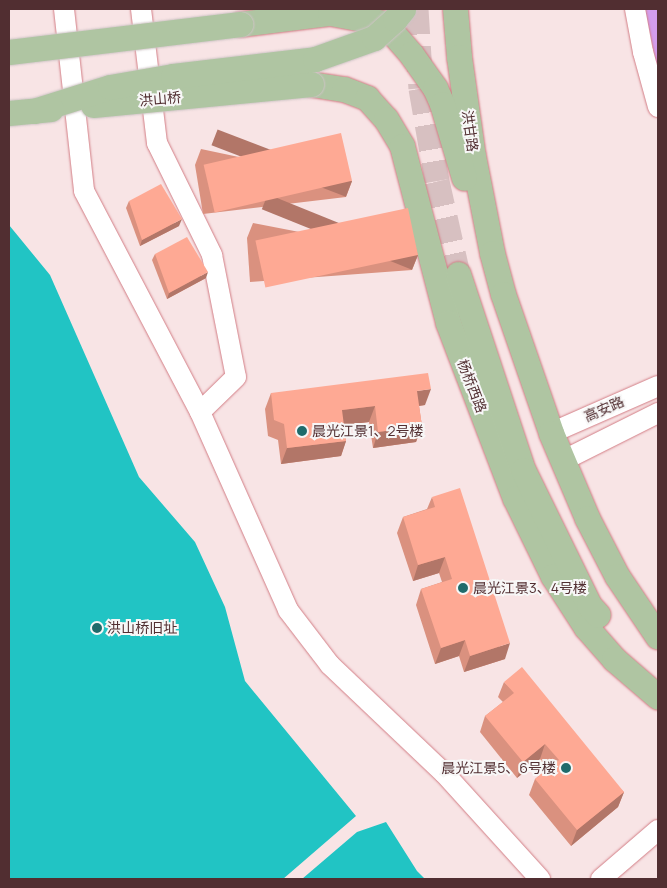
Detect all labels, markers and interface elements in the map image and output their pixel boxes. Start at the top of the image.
street label: 洪山桥 [138,89,182,109]
street label: 洪甘路 [459,109,481,153]
street label: 杨桥西路 [454,357,490,415]
street label: 高安路 [581,393,627,425]
place label: 晨光江景1、2号楼 [312,423,423,439]
marker: 晨光江景1、2号楼 [296,425,308,437]
place label: 晨光江景3、4号楼 [473,580,587,596]
marker: 晨光江景3、4号楼 [457,582,469,594]
place label: 洪山桥旧址 [107,620,177,636]
marker: 洪山桥旧址 [91,622,103,634]
place label: 晨光江景5、6号楼 [441,760,556,776]
marker: 晨光江景5、6号楼 [560,762,572,774]

